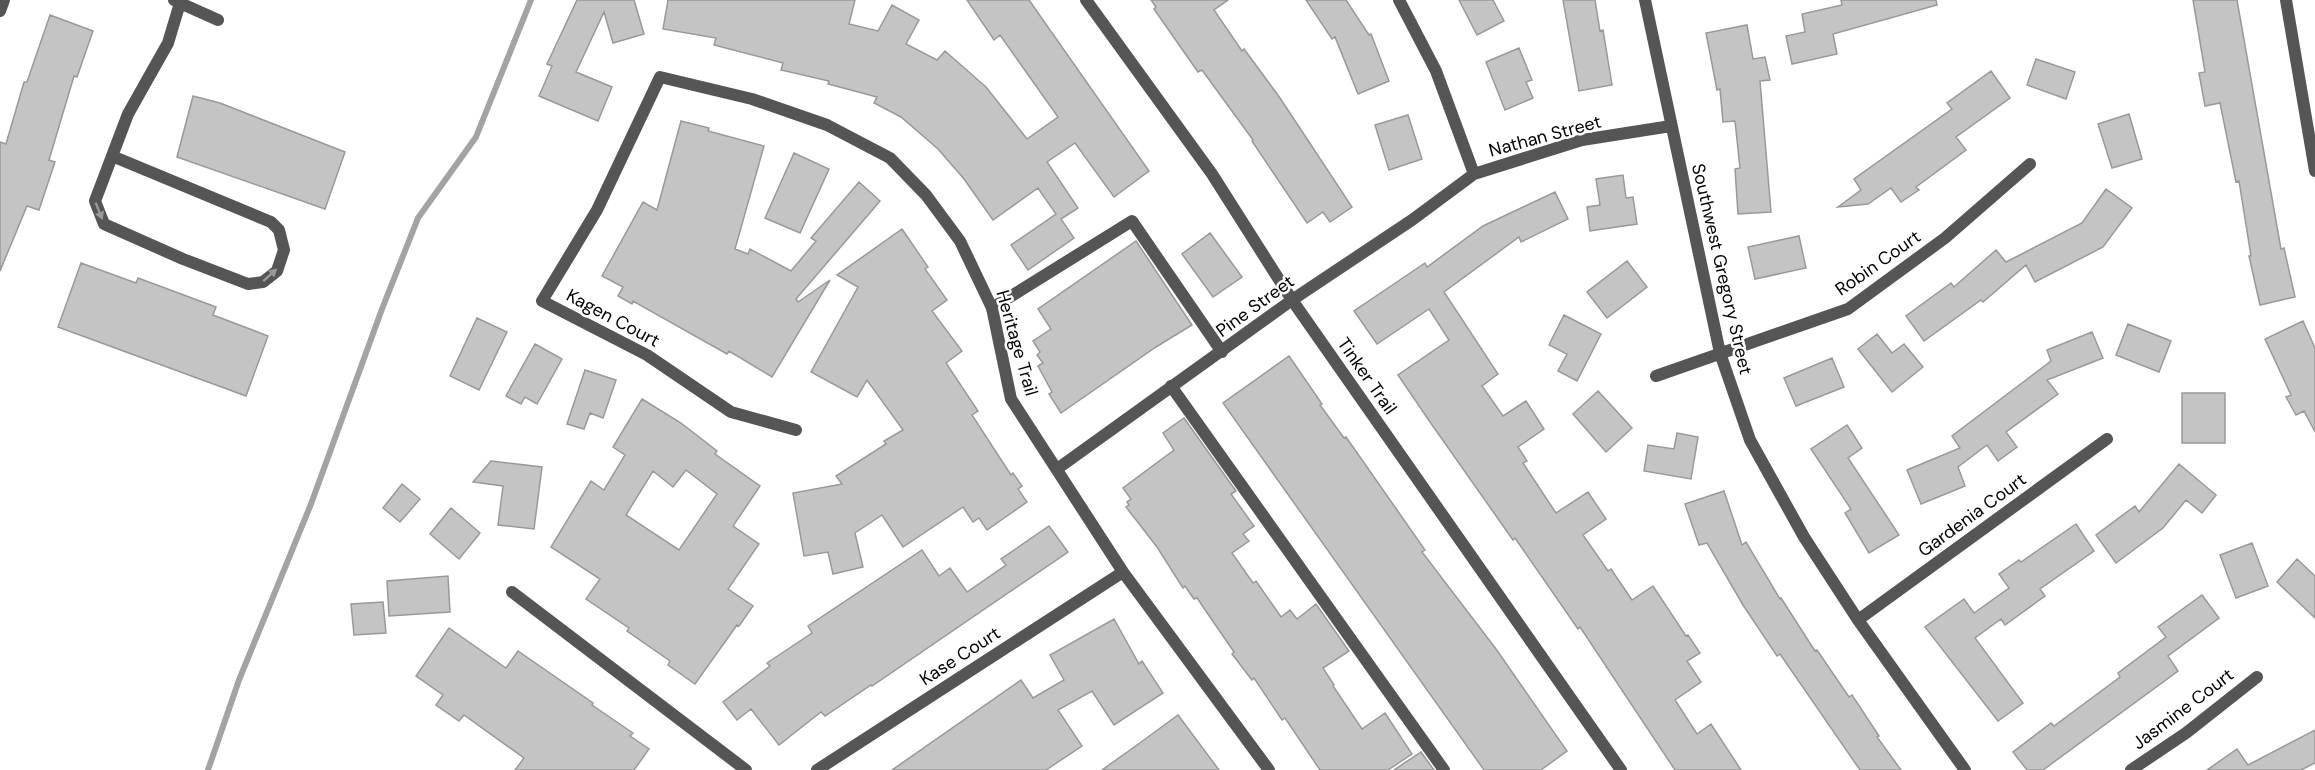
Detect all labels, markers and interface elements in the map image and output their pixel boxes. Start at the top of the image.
street label: Nathan Street [1486,109,1604,163]
street label: Southwest Gregory Street [1686,161,1758,377]
one-way arrow [95,202,104,220]
street label: Robin Court [1831,225,1925,301]
one-way arrow [262,269,277,282]
street label: Pine Street [1211,270,1299,342]
street label: Kagen Court [562,283,664,353]
street label: Heritage Trail [990,287,1044,399]
street label: Tinker Trail [1332,333,1402,419]
street label: Gardenia Court [1913,468,2031,562]
street label: Kase Court [915,621,1005,691]
street label: Jasmine Court [2127,663,2239,755]

